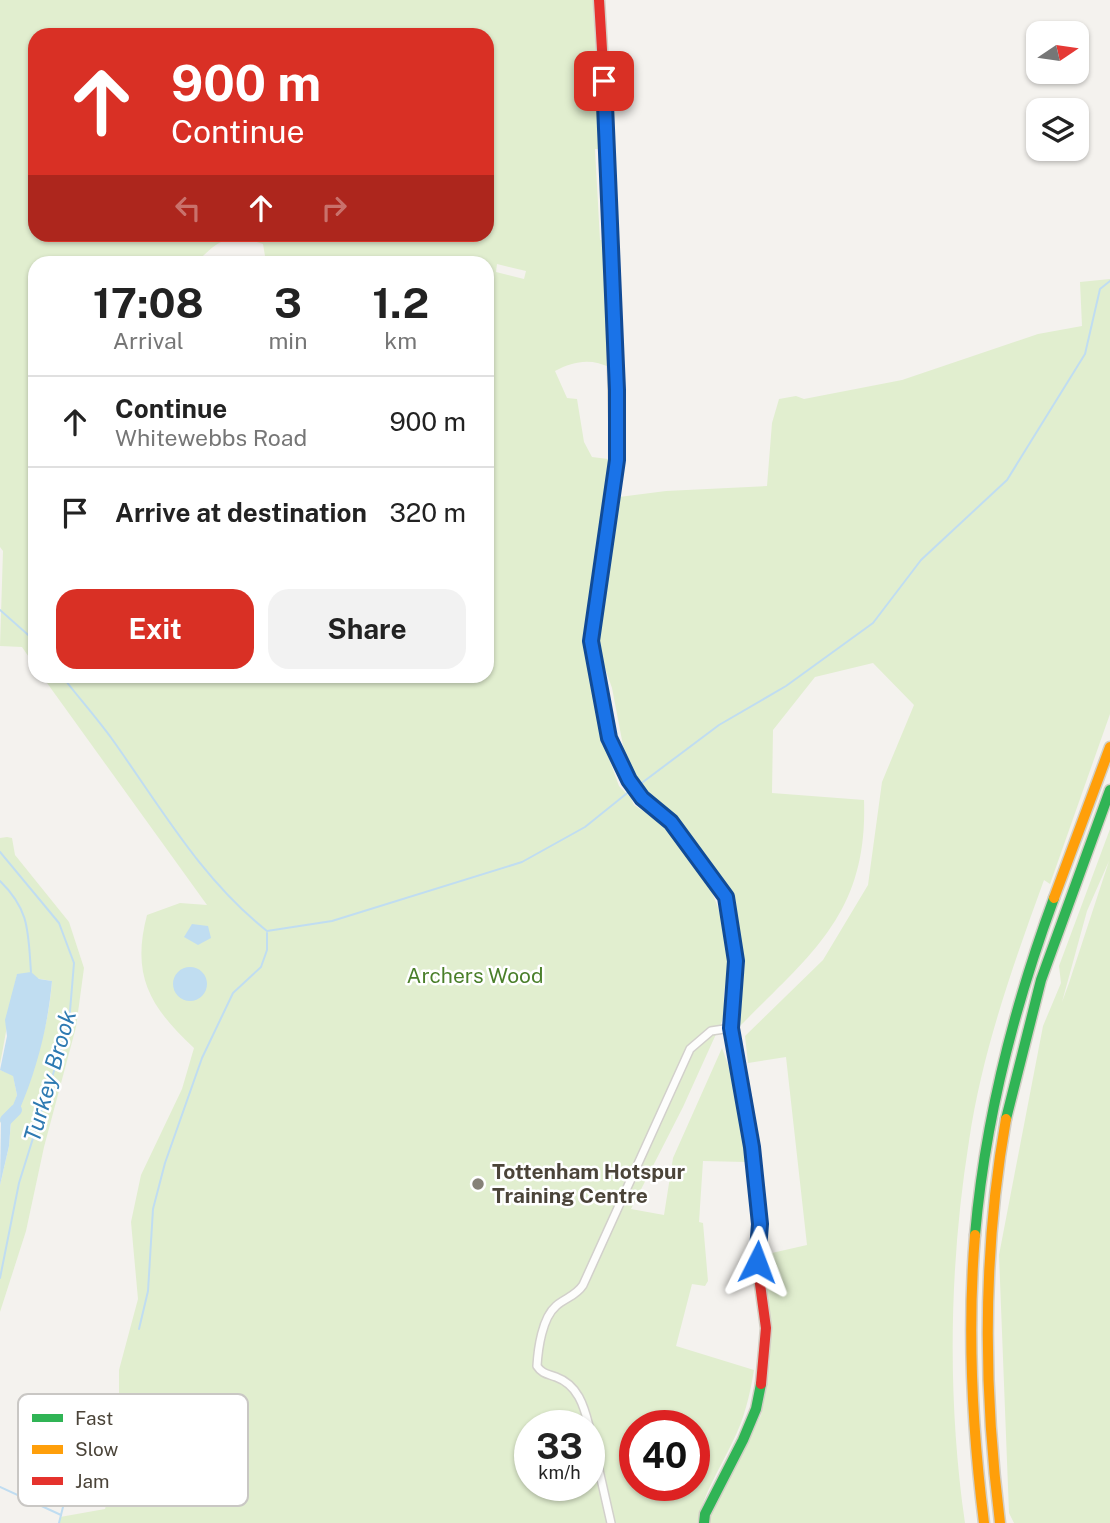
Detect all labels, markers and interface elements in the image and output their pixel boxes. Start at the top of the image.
north arrow [1026,21,1088,84]
map controls [1026,21,1089,161]
pin [574,51,634,111]
text: 900 m [171,54,321,112]
icon: ahead [56,56,147,147]
icon: arrive [585,62,623,100]
button: layers [1026,98,1089,161]
text: Continue [171,113,305,150]
icon: left [169,189,207,227]
icon: ahead [242,189,280,227]
icon: right [315,189,353,227]
text: 17:08 [93,278,204,327]
text: 3 [274,278,302,327]
text: 1.2 [372,278,429,327]
text: Arrival [113,327,184,354]
text: min [268,327,307,354]
text: km [384,327,417,354]
text: Continue [115,393,227,424]
icon: ahead [56,403,94,441]
text: 900 m [389,406,466,437]
text: Whitewebbs Road [115,424,307,451]
icon: arrive [56,494,94,532]
text: Arrive at destination [115,497,367,528]
text: 320 m [389,497,466,528]
button: Exit [56,589,254,669]
button: Share [268,589,466,669]
park label: Archers Wood [407,963,543,988]
water label: Turkey Brook [18,1006,81,1145]
place label: Tottenham Hotspur Training Centre [492,1159,685,1208]
marker: Tottenham Hotspur Training Centre [470,1176,486,1192]
position arrow [720,1225,794,1299]
legend [18,1394,248,1506]
text: Fast [75,1407,113,1429]
speed limit sign: 40 [619,1410,710,1501]
text: 33 [536,1426,583,1467]
text: Slow [75,1438,119,1460]
text: km/h [538,1462,581,1483]
text: Jam [75,1470,109,1492]

